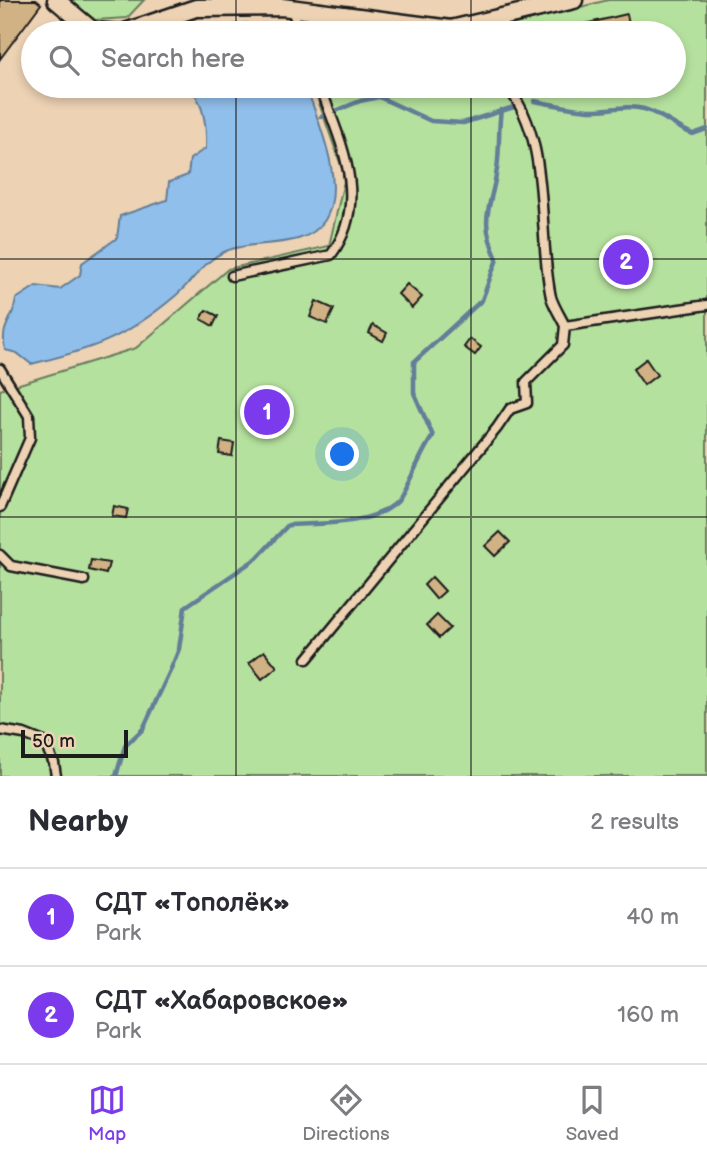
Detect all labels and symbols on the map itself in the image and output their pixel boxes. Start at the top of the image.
pin: 2 [603,236,649,288]
pin: 1 [244,386,290,438]
your location [325,437,359,471]
scale bar [21,727,128,759]

